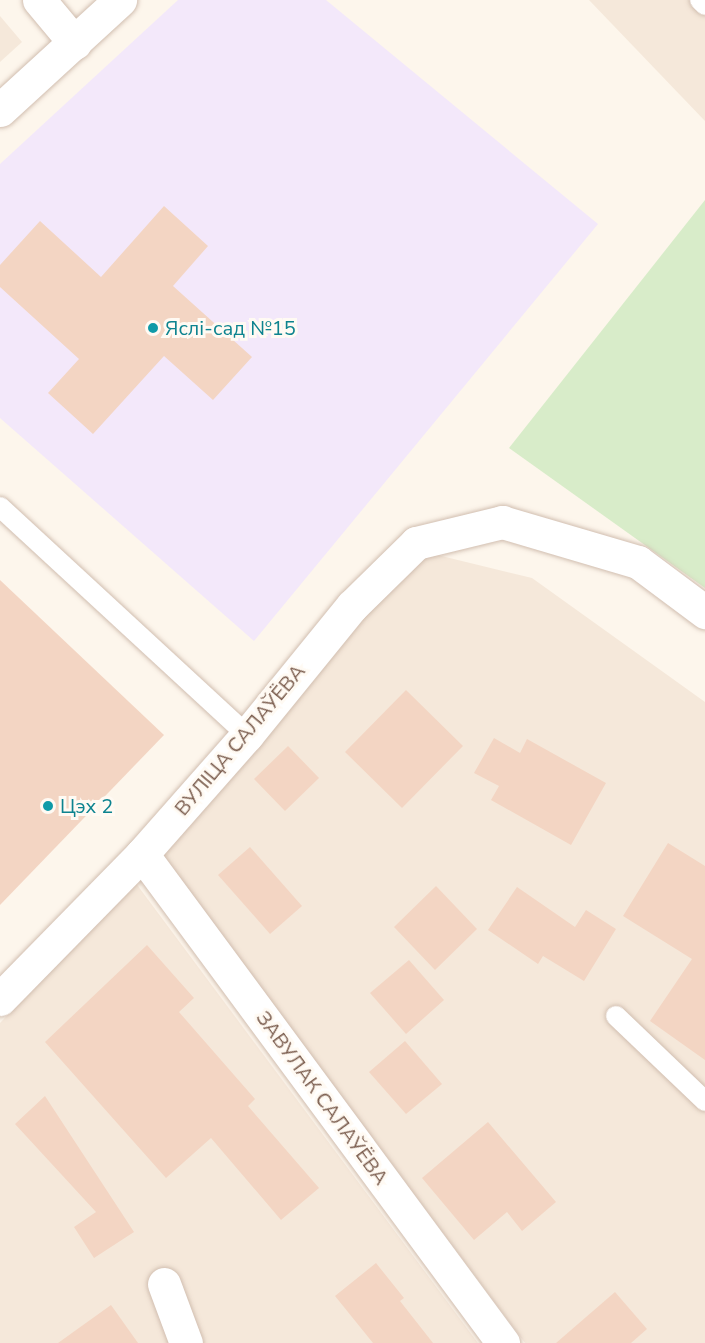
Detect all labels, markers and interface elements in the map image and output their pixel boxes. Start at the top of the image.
place label: Яслі-сад №15 [165,316,296,340]
marker: Яслі-сад №15 [146,321,160,335]
street label: ВУЛІЦА САЛАЎЁВА [170,660,310,820]
place label: Цэх 2 [60,794,113,818]
marker: Цэх 2 [41,799,55,813]
street label: ЗАВУЛАК САЛАЎЁВА [251,1006,393,1190]

